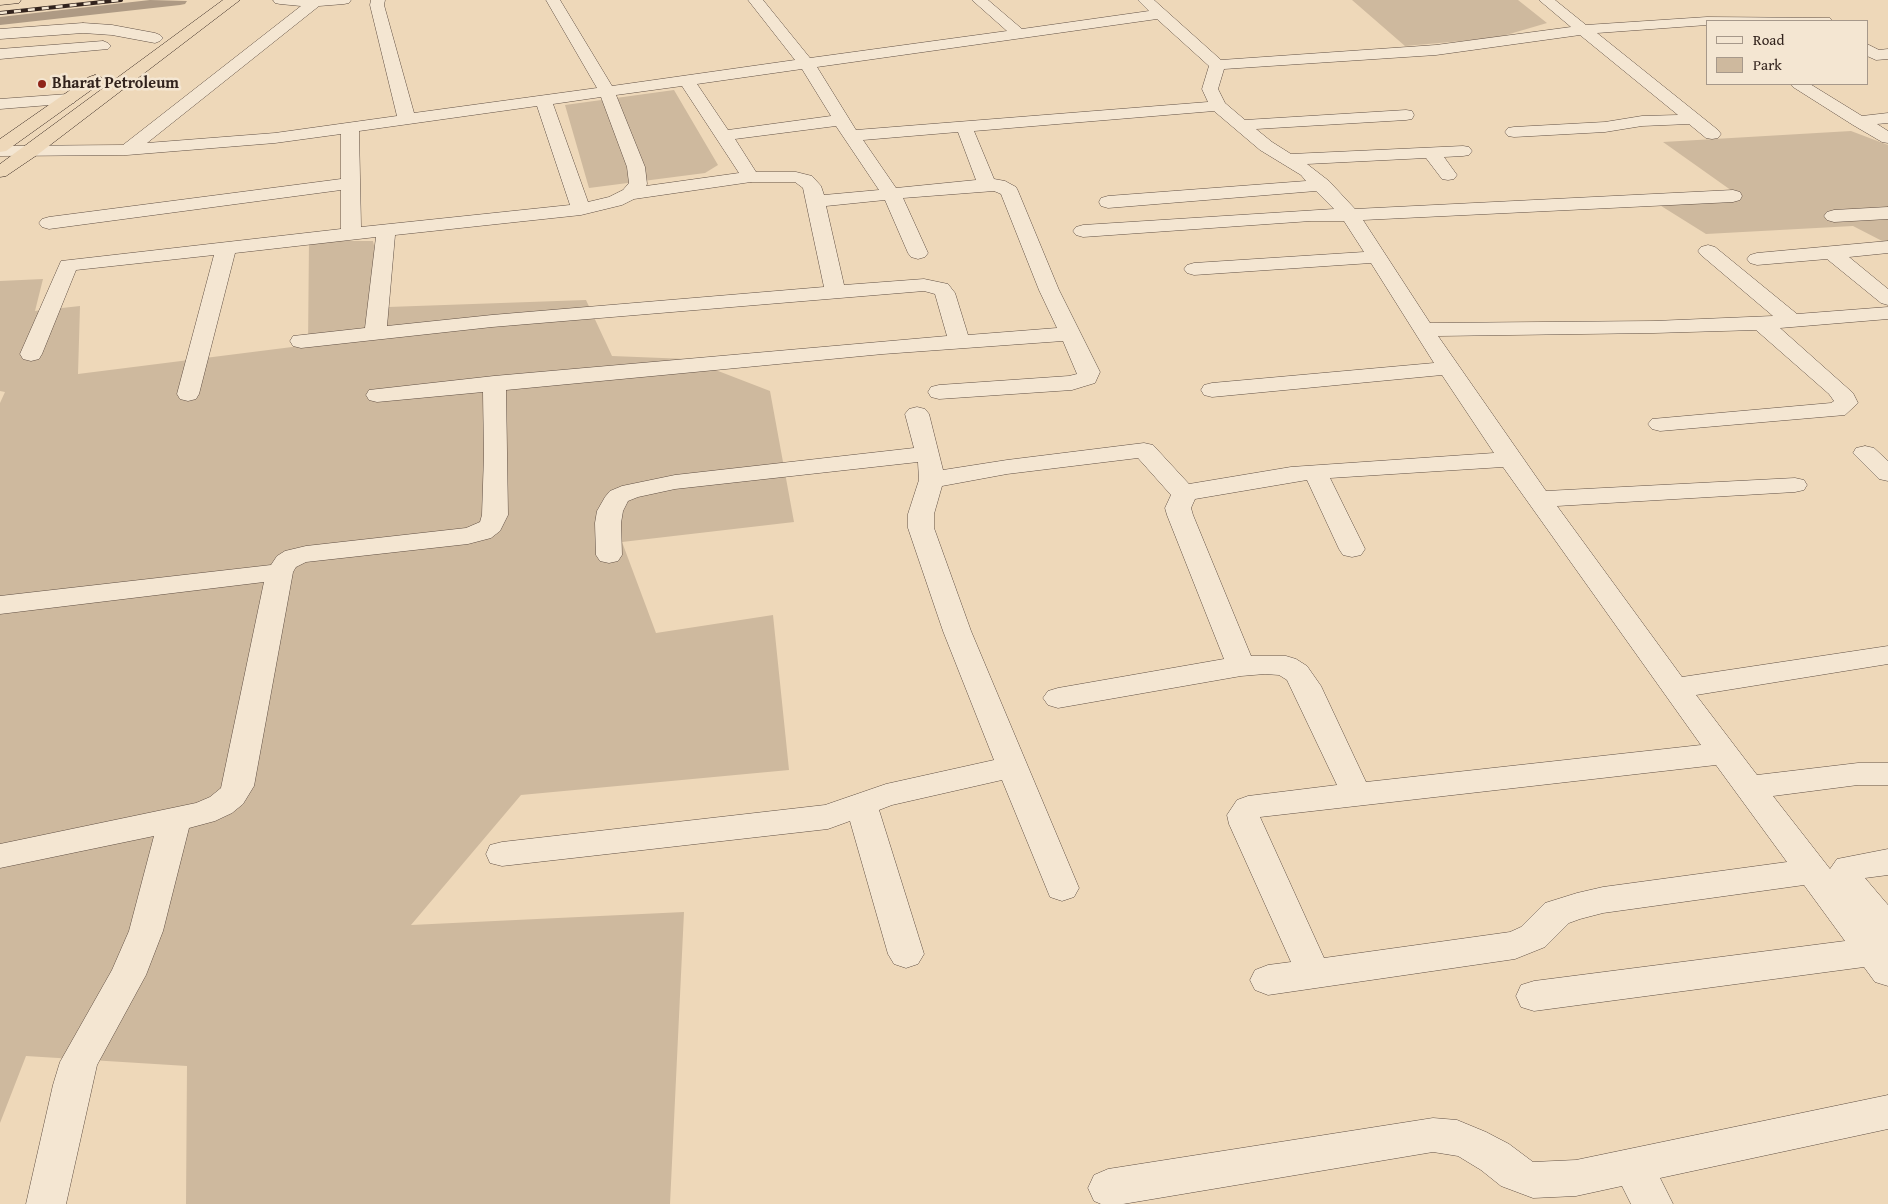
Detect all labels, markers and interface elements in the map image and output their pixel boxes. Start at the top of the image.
legend [1706,20,1868,85]
text: Road [1753,29,1784,50]
text: Park [1753,54,1782,75]
place label: Bharat Petroleum [52,74,179,94]
marker: Bharat Petroleum [36,78,48,90]

